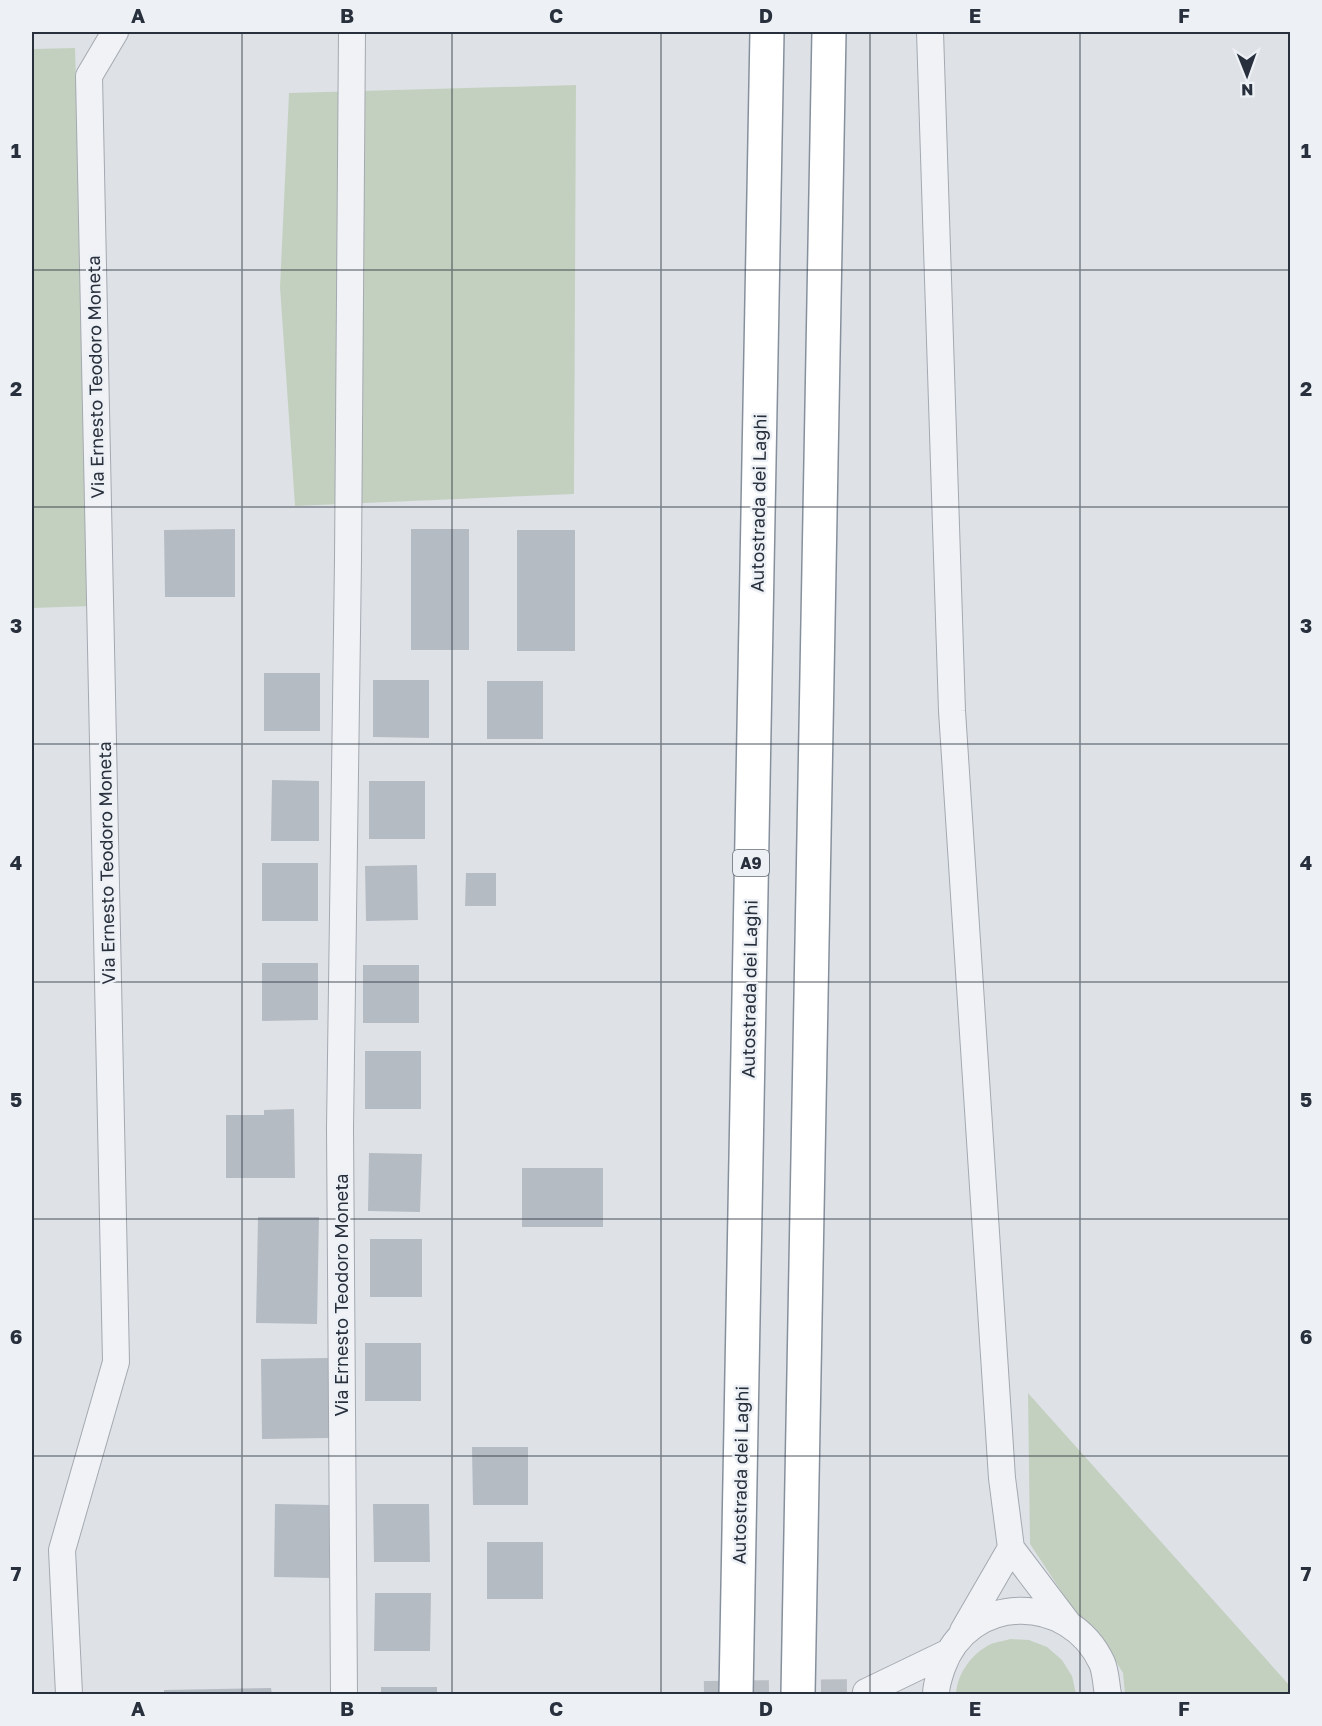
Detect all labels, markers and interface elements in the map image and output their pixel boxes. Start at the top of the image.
text: A [131,3,145,27]
text: B [340,3,354,27]
text: C [549,3,563,27]
text: D [759,3,773,27]
text: E [969,3,981,27]
text: F [1178,3,1190,27]
north arrow [1217,45,1277,105]
text: N [1241,80,1254,100]
text: 1 [11,138,21,162]
text: 1 [1301,138,1311,162]
street label: Via Ernesto Teodoro Moneta [82,255,108,499]
text: 2 [10,376,22,400]
text: 2 [1300,376,1312,400]
street label: Autostrada dei Laghi [745,414,771,592]
text: 3 [10,613,22,637]
text: 3 [1300,613,1312,637]
street label: Via Ernesto Teodoro Moneta [93,741,119,985]
text: 4 [10,850,22,874]
road number: A9 [733,850,769,876]
text: 4 [1300,850,1312,874]
street label: Autostrada dei Laghi [736,900,762,1078]
text: 5 [10,1087,22,1111]
text: 5 [1300,1087,1312,1111]
street label: Via Ernesto Teodoro Moneta [330,1173,352,1417]
text: 6 [10,1324,22,1348]
text: 6 [1300,1324,1312,1348]
street label: Autostrada dei Laghi [727,1386,753,1564]
text: 7 [11,1561,22,1585]
text: 7 [1301,1561,1312,1585]
text: A [131,1696,145,1720]
text: B [340,1696,354,1720]
text: C [549,1696,563,1720]
text: D [759,1696,773,1720]
text: E [969,1696,981,1720]
text: F [1178,1696,1190,1720]

